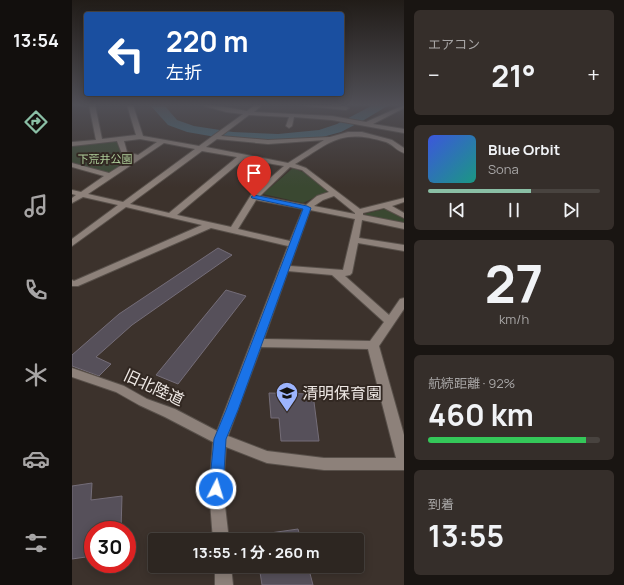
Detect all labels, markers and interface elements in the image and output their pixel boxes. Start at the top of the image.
text: 220 m [166,22,249,60]
text: 13:54 [13,28,59,52]
icon: left [100,28,152,80]
text: エアコン [428,35,480,53]
text: 21° [491,55,536,96]
text: 左折 [166,60,202,84]
text: − [428,60,440,90]
text: + [587,60,600,90]
icon: directions [22,108,50,136]
text: Blue Orbit [488,139,560,160]
park label: 下荒井公園 [78,151,133,166]
pin [237,156,271,197]
text: Sona [488,160,519,178]
icon: arrive [243,162,265,184]
icon: music [22,192,50,220]
icon: previous [446,199,468,221]
icon: pause [503,199,525,221]
icon: next [560,199,582,221]
text: 27 [485,248,543,319]
icon: phone [22,276,50,304]
text: km/h [499,310,529,328]
icon: climate [22,361,50,389]
street label: 旧北陸道 [120,364,188,410]
text: 航続距離 · 92% [428,374,515,392]
school or university icon: 清明保育園 [274,380,300,413]
place label: 清明保育園 [302,382,382,404]
text: 460 km [428,394,534,435]
icon: car [22,445,50,473]
position arrow [195,468,237,510]
text: 到着 [428,495,454,513]
text: 13:55 [428,515,504,556]
speed limit sign: 30 [84,521,136,573]
icon: filters [22,529,50,557]
text: 13:55 · 1 分 · 260 m [192,542,320,563]

